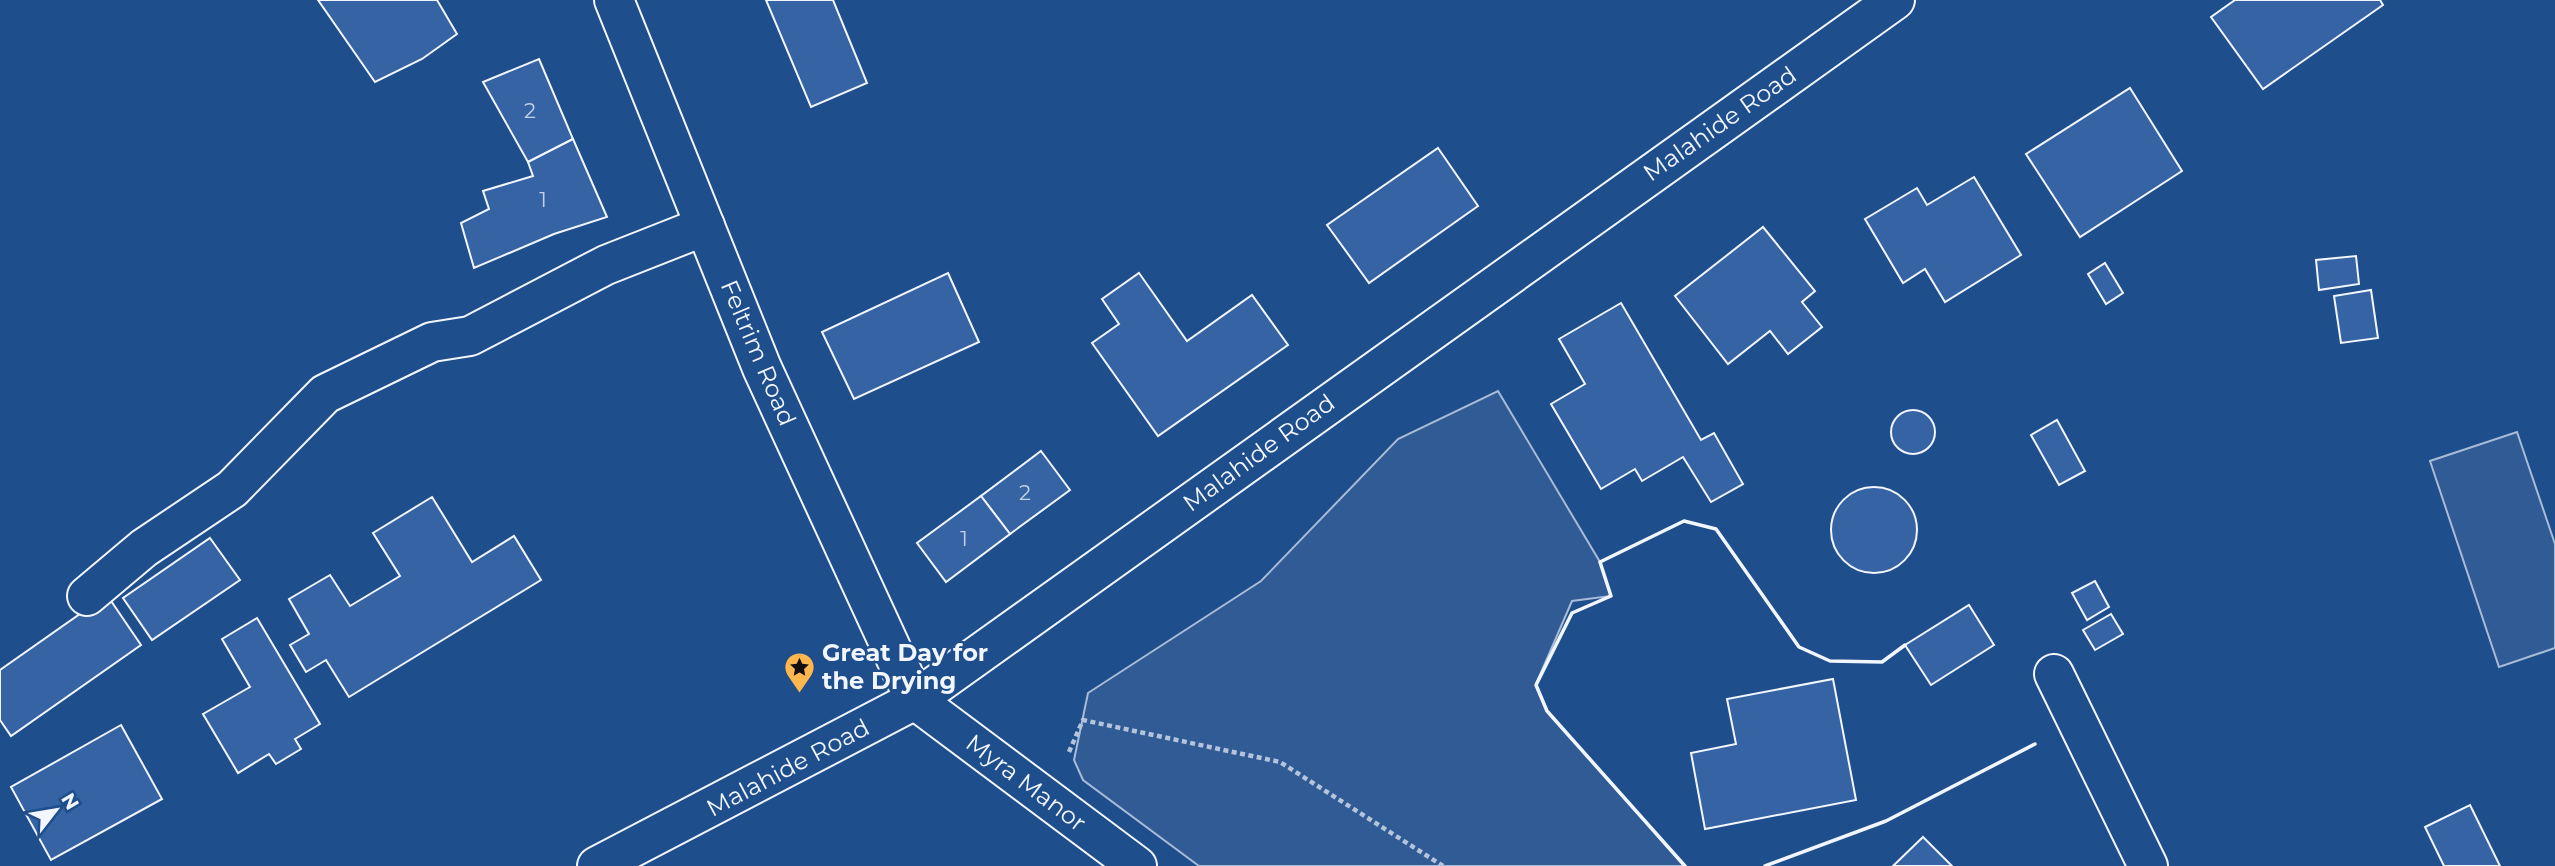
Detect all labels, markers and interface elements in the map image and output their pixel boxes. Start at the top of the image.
street label: Malahide Road [1638,60,1802,187]
house number: 2 [524,98,536,123]
house number: 1 [539,187,547,212]
street label: Feltrim Road [715,275,802,430]
street label: Malahide Road [1177,388,1340,517]
house number: 2 [1019,480,1031,505]
house number: 1 [960,526,968,551]
place label: Great Day for the Drying [822,638,988,695]
place icon: Great Day for the Drying [782,650,816,694]
street label: Malahide Road [701,712,874,823]
street label: Myra Manor [960,728,1092,837]
north arrow [21,775,91,845]
text: N [56,789,84,814]

